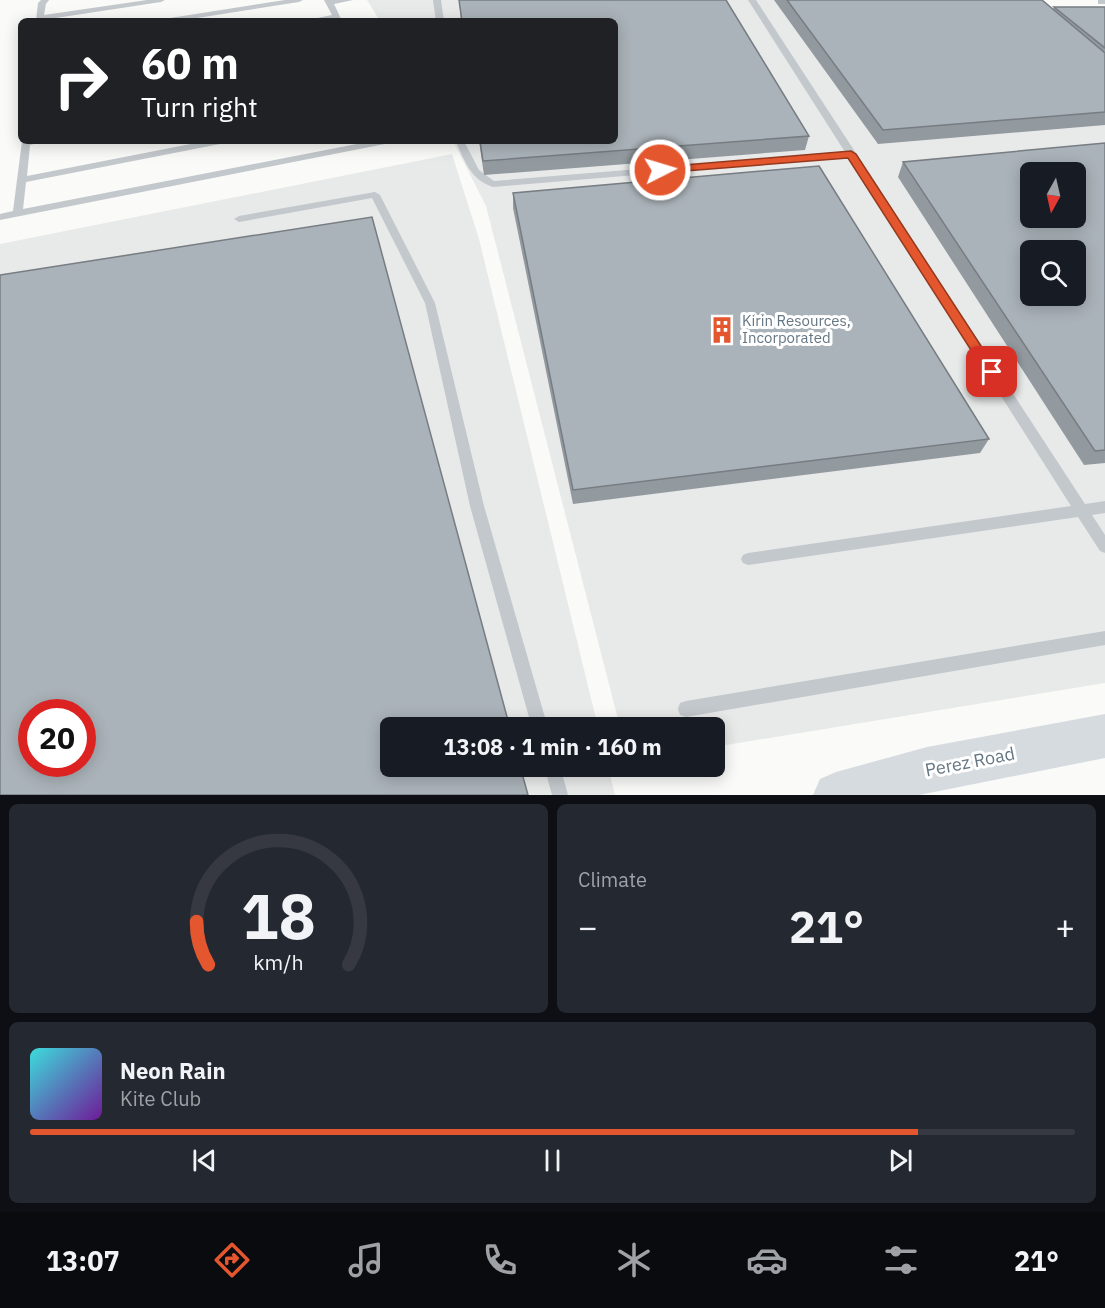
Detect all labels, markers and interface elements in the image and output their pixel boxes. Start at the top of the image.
text: 60 m [141,36,239,91]
icon: right [42,42,120,120]
text: Turn right [141,89,258,124]
position arrow [628,138,692,202]
north arrow [1020,162,1086,228]
map controls [1020,162,1086,306]
button: search [1020,240,1086,306]
place label: Kirin Resources, Incorporated [742,311,851,347]
building icon: Kirin Resources, Incorporated [707,315,737,345]
pin [966,346,1017,397]
icon: arrive [975,355,1008,388]
speed limit sign: 20 [18,699,96,777]
text: 13:08 · 1 min · 160 m [443,732,662,761]
street label: Perez Road [923,742,1017,781]
text: Climate [578,866,647,893]
text: 18 [241,875,316,956]
text: 21° [789,897,864,955]
text: − [578,905,598,948]
text: + [1055,905,1075,948]
text: km/h [253,949,304,977]
text: Neon Rain [120,1056,226,1085]
text: Kite Club [120,1085,201,1112]
icon: previous [188,1144,221,1177]
icon: pause [536,1144,569,1177]
icon: next [884,1144,917,1177]
icon: directions [211,1239,253,1281]
icon: music [345,1239,387,1281]
icon: phone [479,1239,521,1281]
icon: climate [613,1239,655,1281]
icon: car [746,1239,788,1281]
icon: filters [880,1239,922,1281]
text: 13:07 [46,1243,120,1278]
text: 21° [1014,1243,1059,1278]

